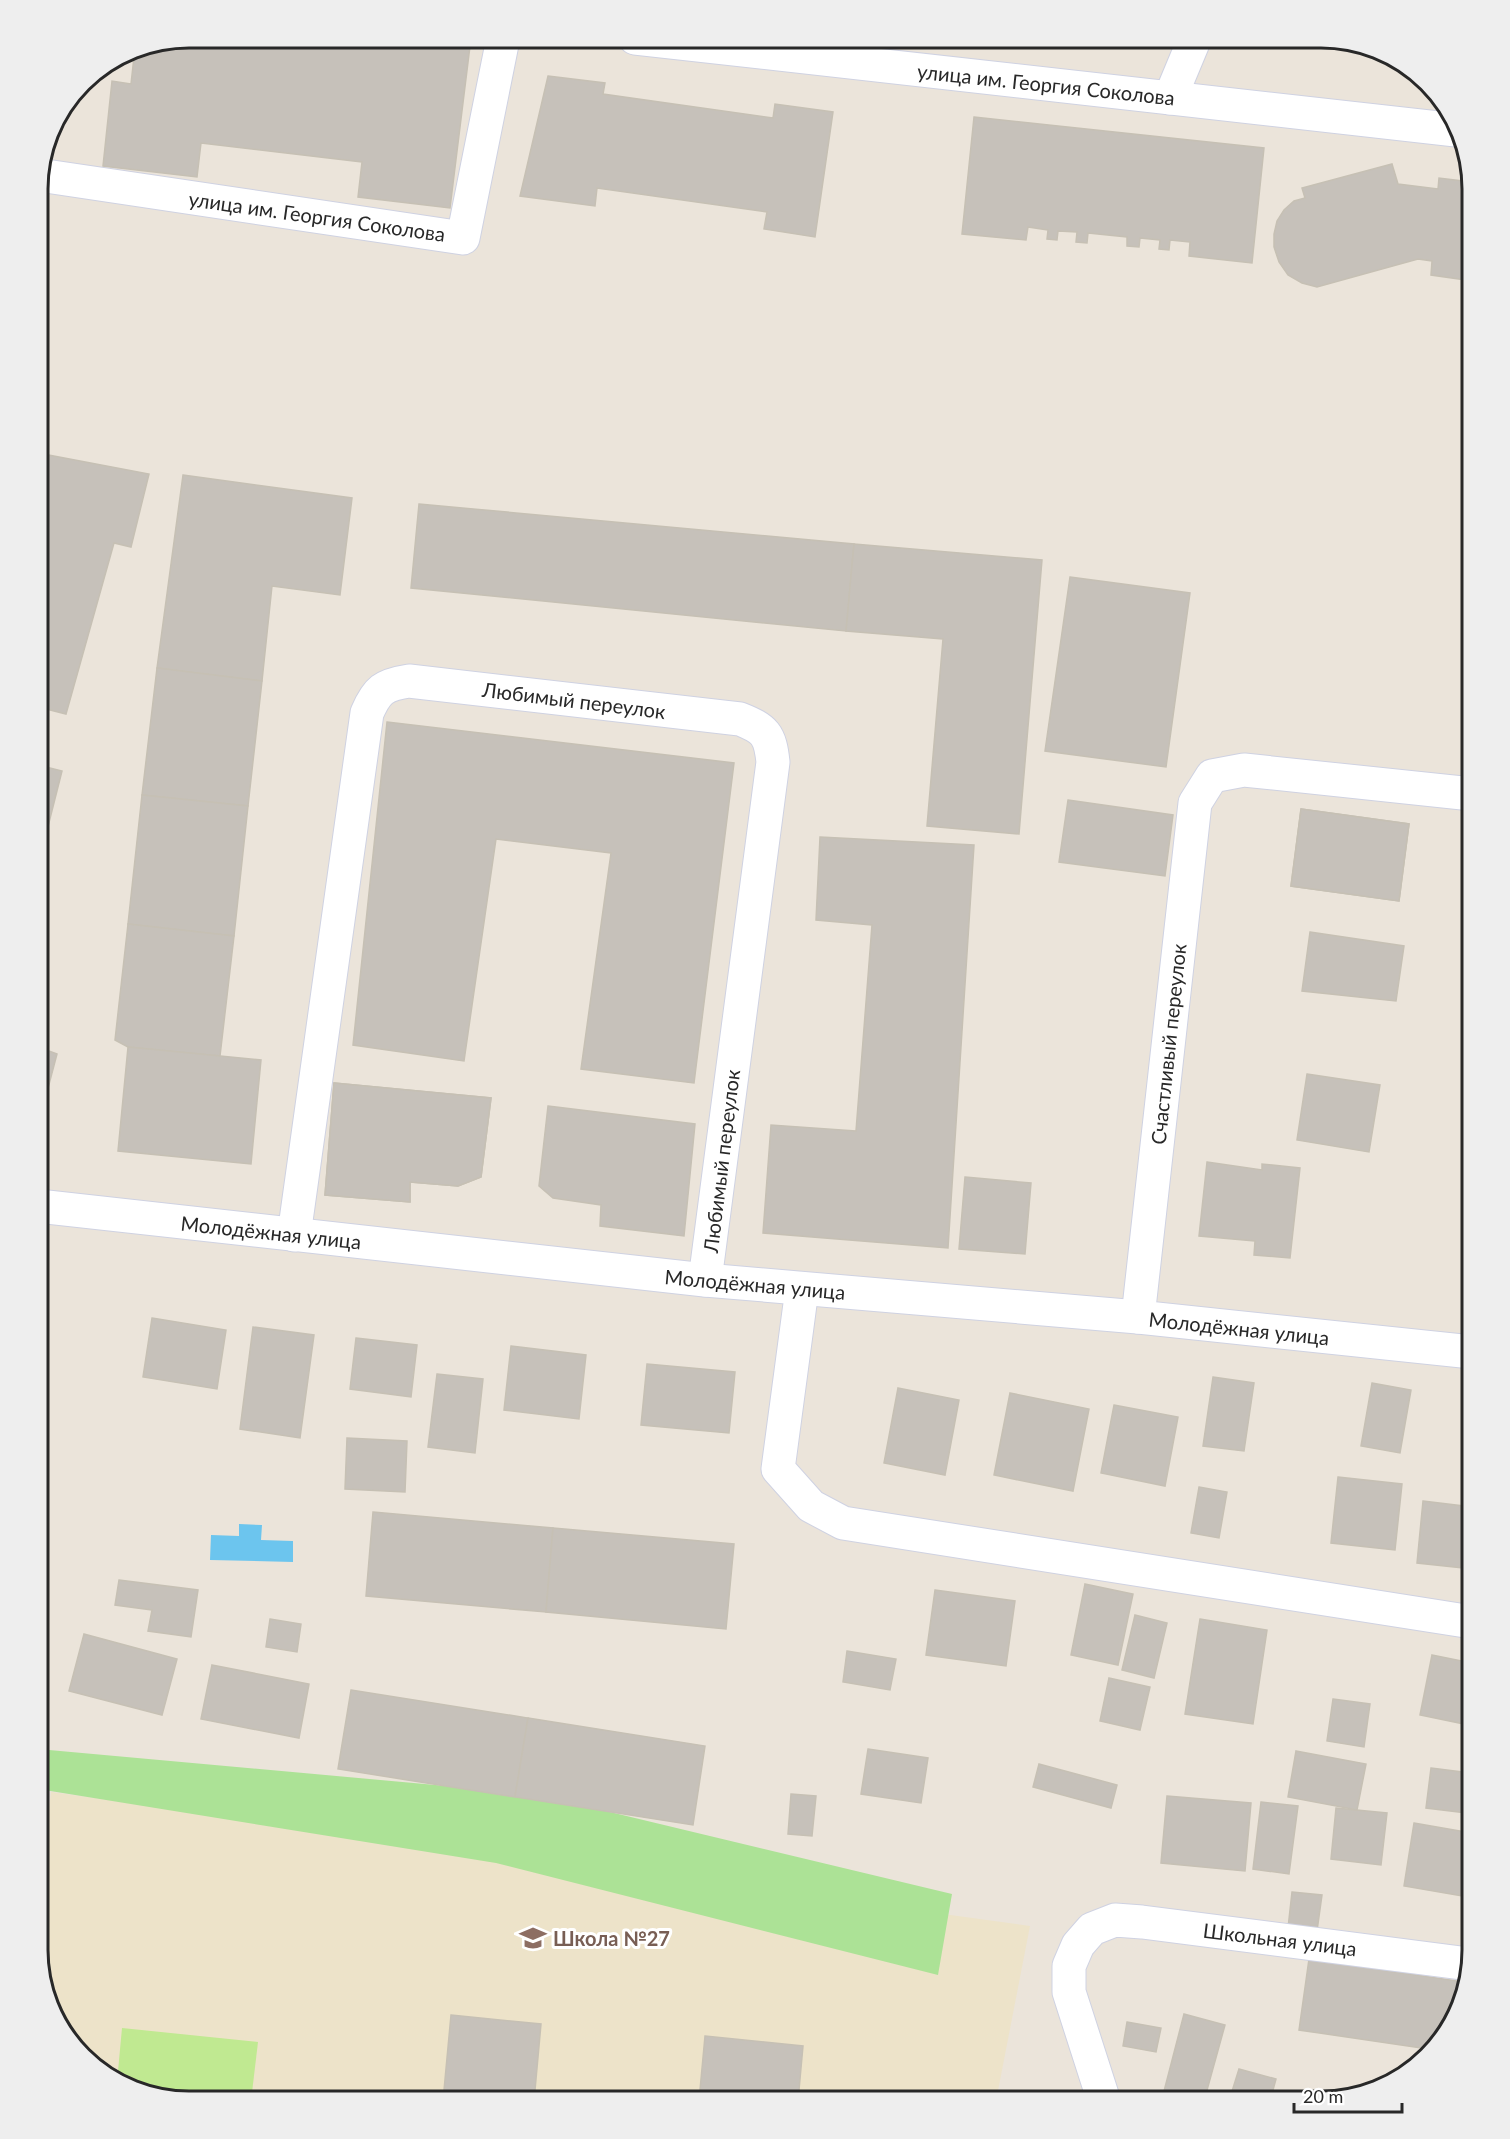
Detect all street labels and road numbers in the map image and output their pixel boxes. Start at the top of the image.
street label: улица им. Георгия Соколова [916,59,1176,109]
street label: улица им. Георгия Соколова [187,186,447,246]
street label: Любимый переулок [480,677,668,723]
street label: Счастливый переулок [1146,942,1191,1146]
street label: Любимый переулок [698,1067,744,1255]
street label: Молодёжная улица [180,1211,362,1253]
street label: Молодёжная улица [664,1264,846,1304]
street label: Молодёжная улица [1148,1307,1330,1349]
street label: Школьная улица [1202,1918,1358,1960]

